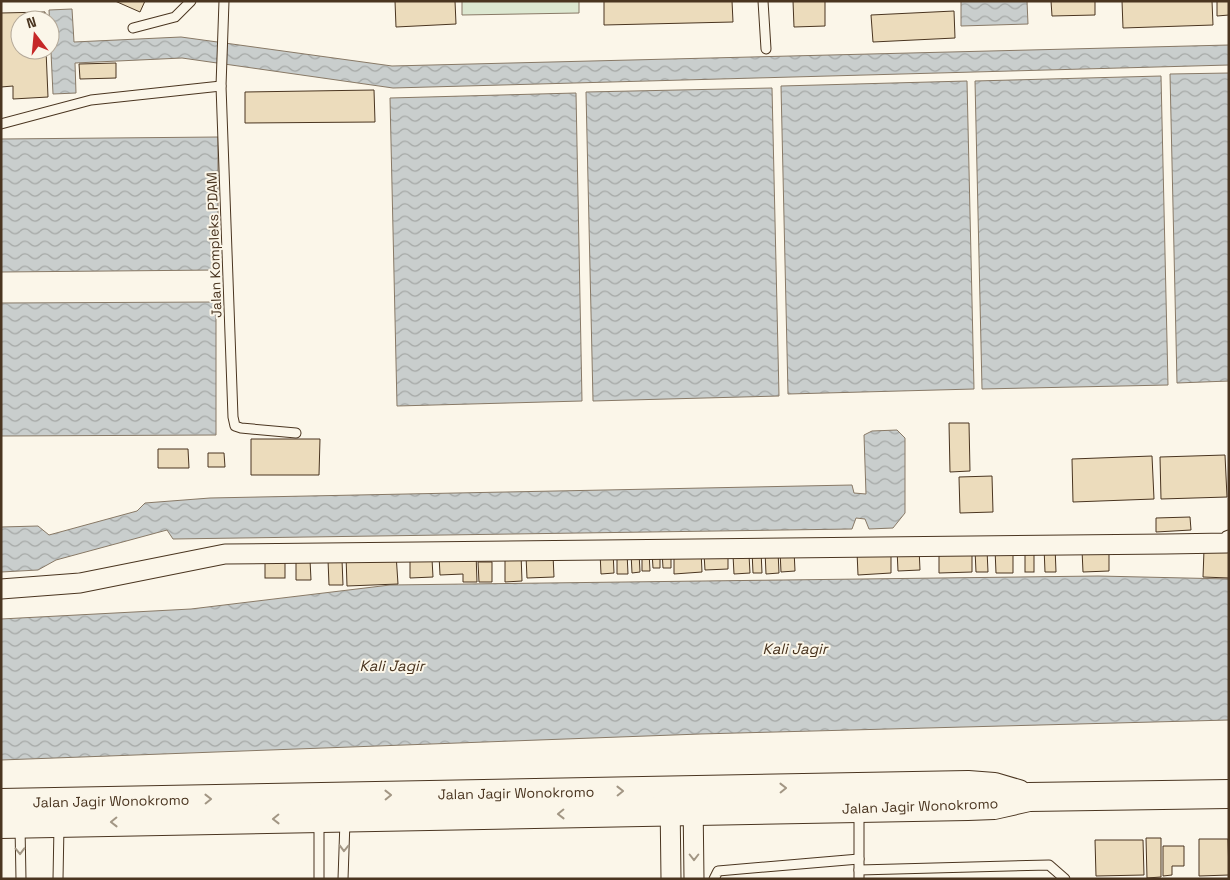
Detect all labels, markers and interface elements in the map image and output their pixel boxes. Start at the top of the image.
north arrow [10,10,60,60]
text: N [24,13,38,32]
street label: Jalan Kompleks PDAM [202,172,226,318]
water label: Kali Jagir [763,639,829,658]
water label: Kali Jagir [360,656,426,675]
street label: Jalan Jagir Wonokromo [438,783,594,803]
one-way arrow [779,783,787,793]
one-way arrow [617,786,625,796]
one-way arrow [384,790,392,801]
street label: Jalan Jagir Wonokromo [33,791,189,811]
one-way arrow [204,794,212,804]
street label: Jalan Jagir Wonokromo [841,794,999,818]
one-way arrow [557,809,564,819]
one-way arrow [272,814,280,824]
one-way arrow [109,817,117,827]
one-way arrow [339,845,349,853]
one-way arrow [15,848,25,856]
one-way arrow [689,853,699,861]

